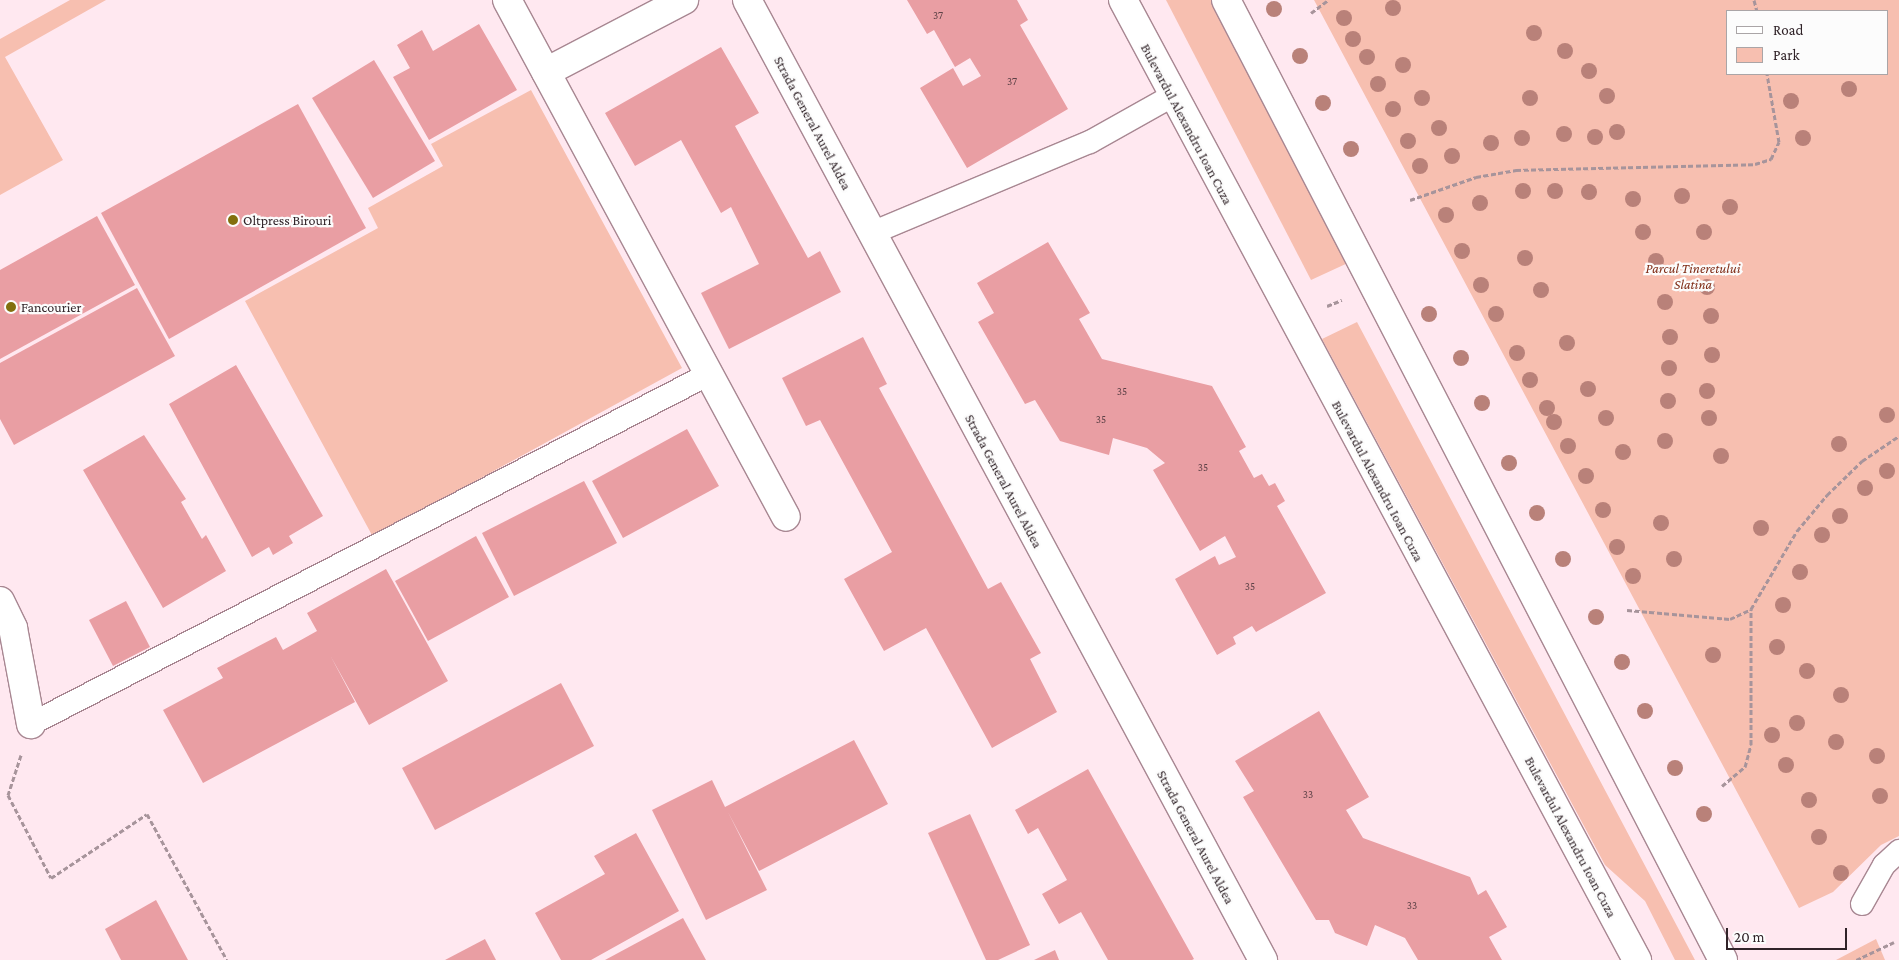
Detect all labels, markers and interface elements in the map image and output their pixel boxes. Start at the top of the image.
house number: 37 [933,8,943,22]
legend [1726,10,1889,75]
text: Road [1773,22,1803,38]
street label: Bulevardul Alexandru Ioan Cuza [1137,41,1237,207]
text: Park [1773,47,1800,63]
street label: Strada General Aurel Aldea [771,53,855,193]
house number: 37 [1007,74,1017,88]
place label: Oltpress Birouri [243,212,331,228]
marker: Oltpress Birouri [227,214,239,226]
park label: Parcul Tineretului Slatina [1645,260,1741,292]
place label: Fancourier [21,299,81,315]
marker: Fancourier [5,301,17,313]
house number: 35 [1117,384,1127,398]
street label: Bulevardul Alexandru Ioan Cuza [1328,398,1428,564]
street label: Strada General Aurel Aldea [962,411,1046,551]
house number: 35 [1096,412,1106,426]
house number: 35 [1198,460,1208,474]
house number: 35 [1245,579,1255,593]
street label: Bulevardul Alexandru Ioan Cuza [1521,754,1621,920]
street label: Strada General Aurel Aldea [1154,767,1238,907]
house number: 33 [1303,787,1313,801]
house number: 33 [1407,898,1417,912]
scale bar [1729,918,1850,950]
text: 20 m [1734,929,1765,945]

